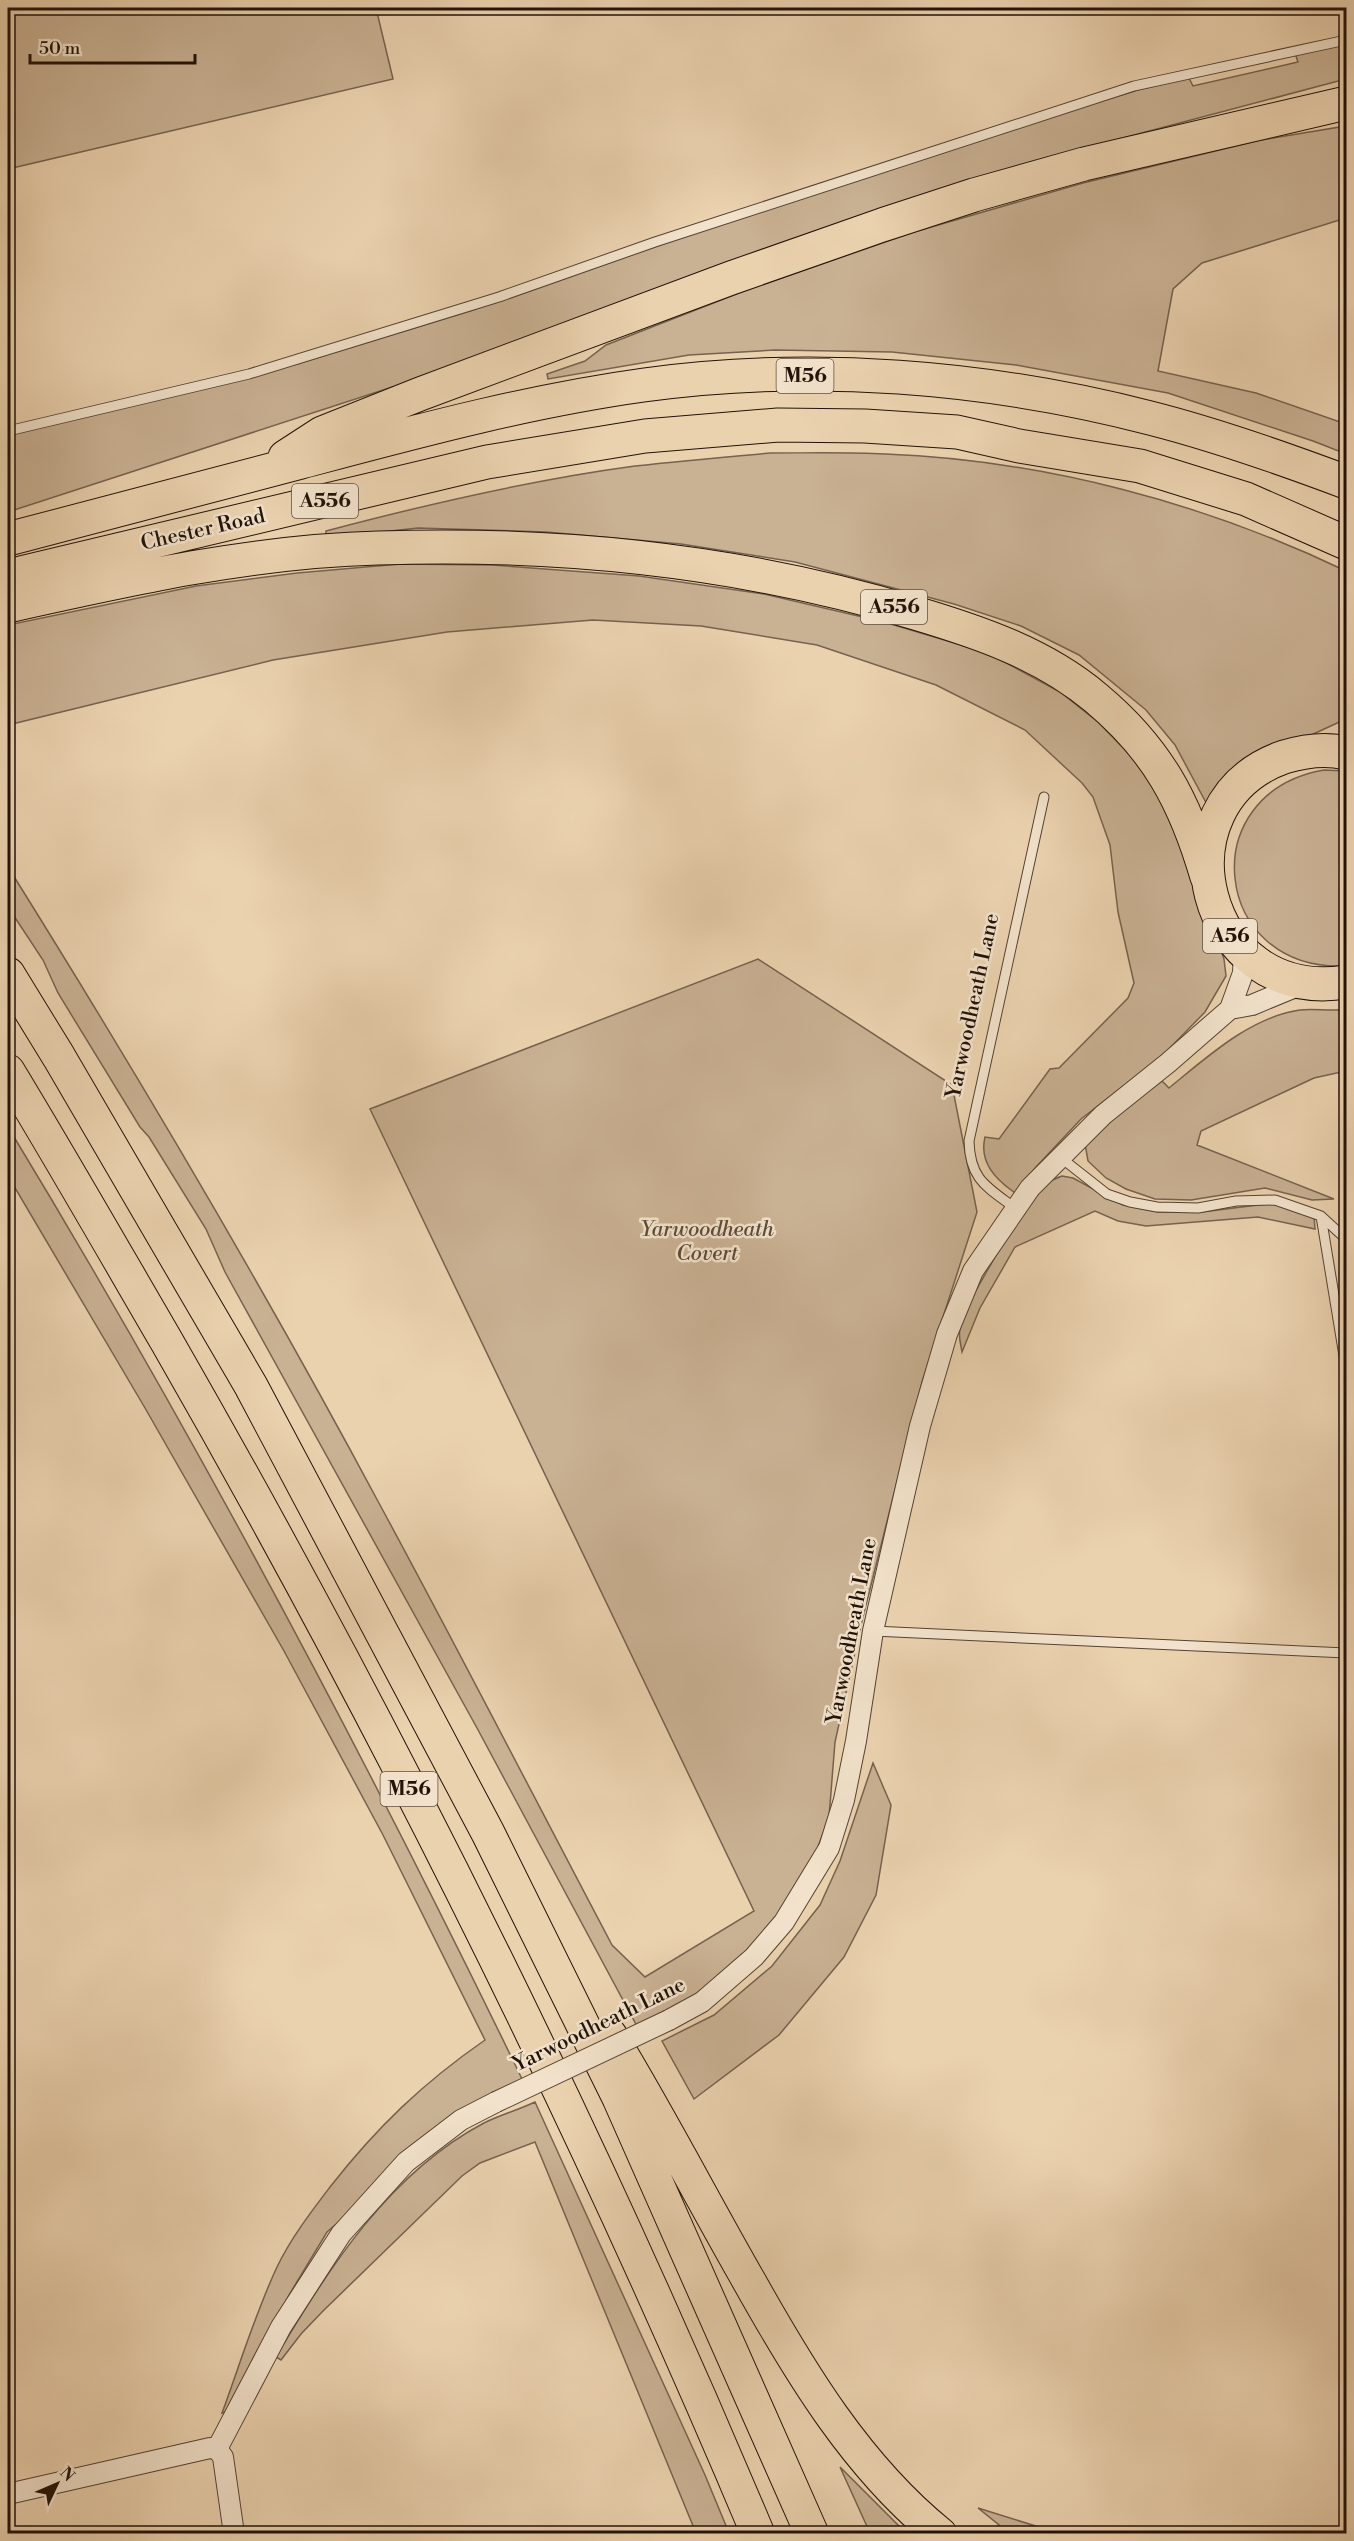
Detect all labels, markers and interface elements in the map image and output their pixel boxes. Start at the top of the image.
scale bar [30,27,195,65]
text: 50 m [39,37,81,60]
road number: M56 [776,359,834,393]
road number: A556 [292,484,358,518]
street label: Chester Road [138,503,268,557]
road number: A556 [861,590,927,624]
street label: Yarwoodheath Lane [940,911,1005,1102]
road number: A56 [1203,919,1257,953]
park label: Yarwoodheath Covert [640,1217,774,1267]
street label: Yarwoodheath Lane [821,1536,883,1727]
road number: M56 [380,1772,438,1806]
street label: Yarwoodheath Lane [507,1972,690,2079]
north arrow [27,2454,87,2514]
text: N [55,2463,79,2486]

